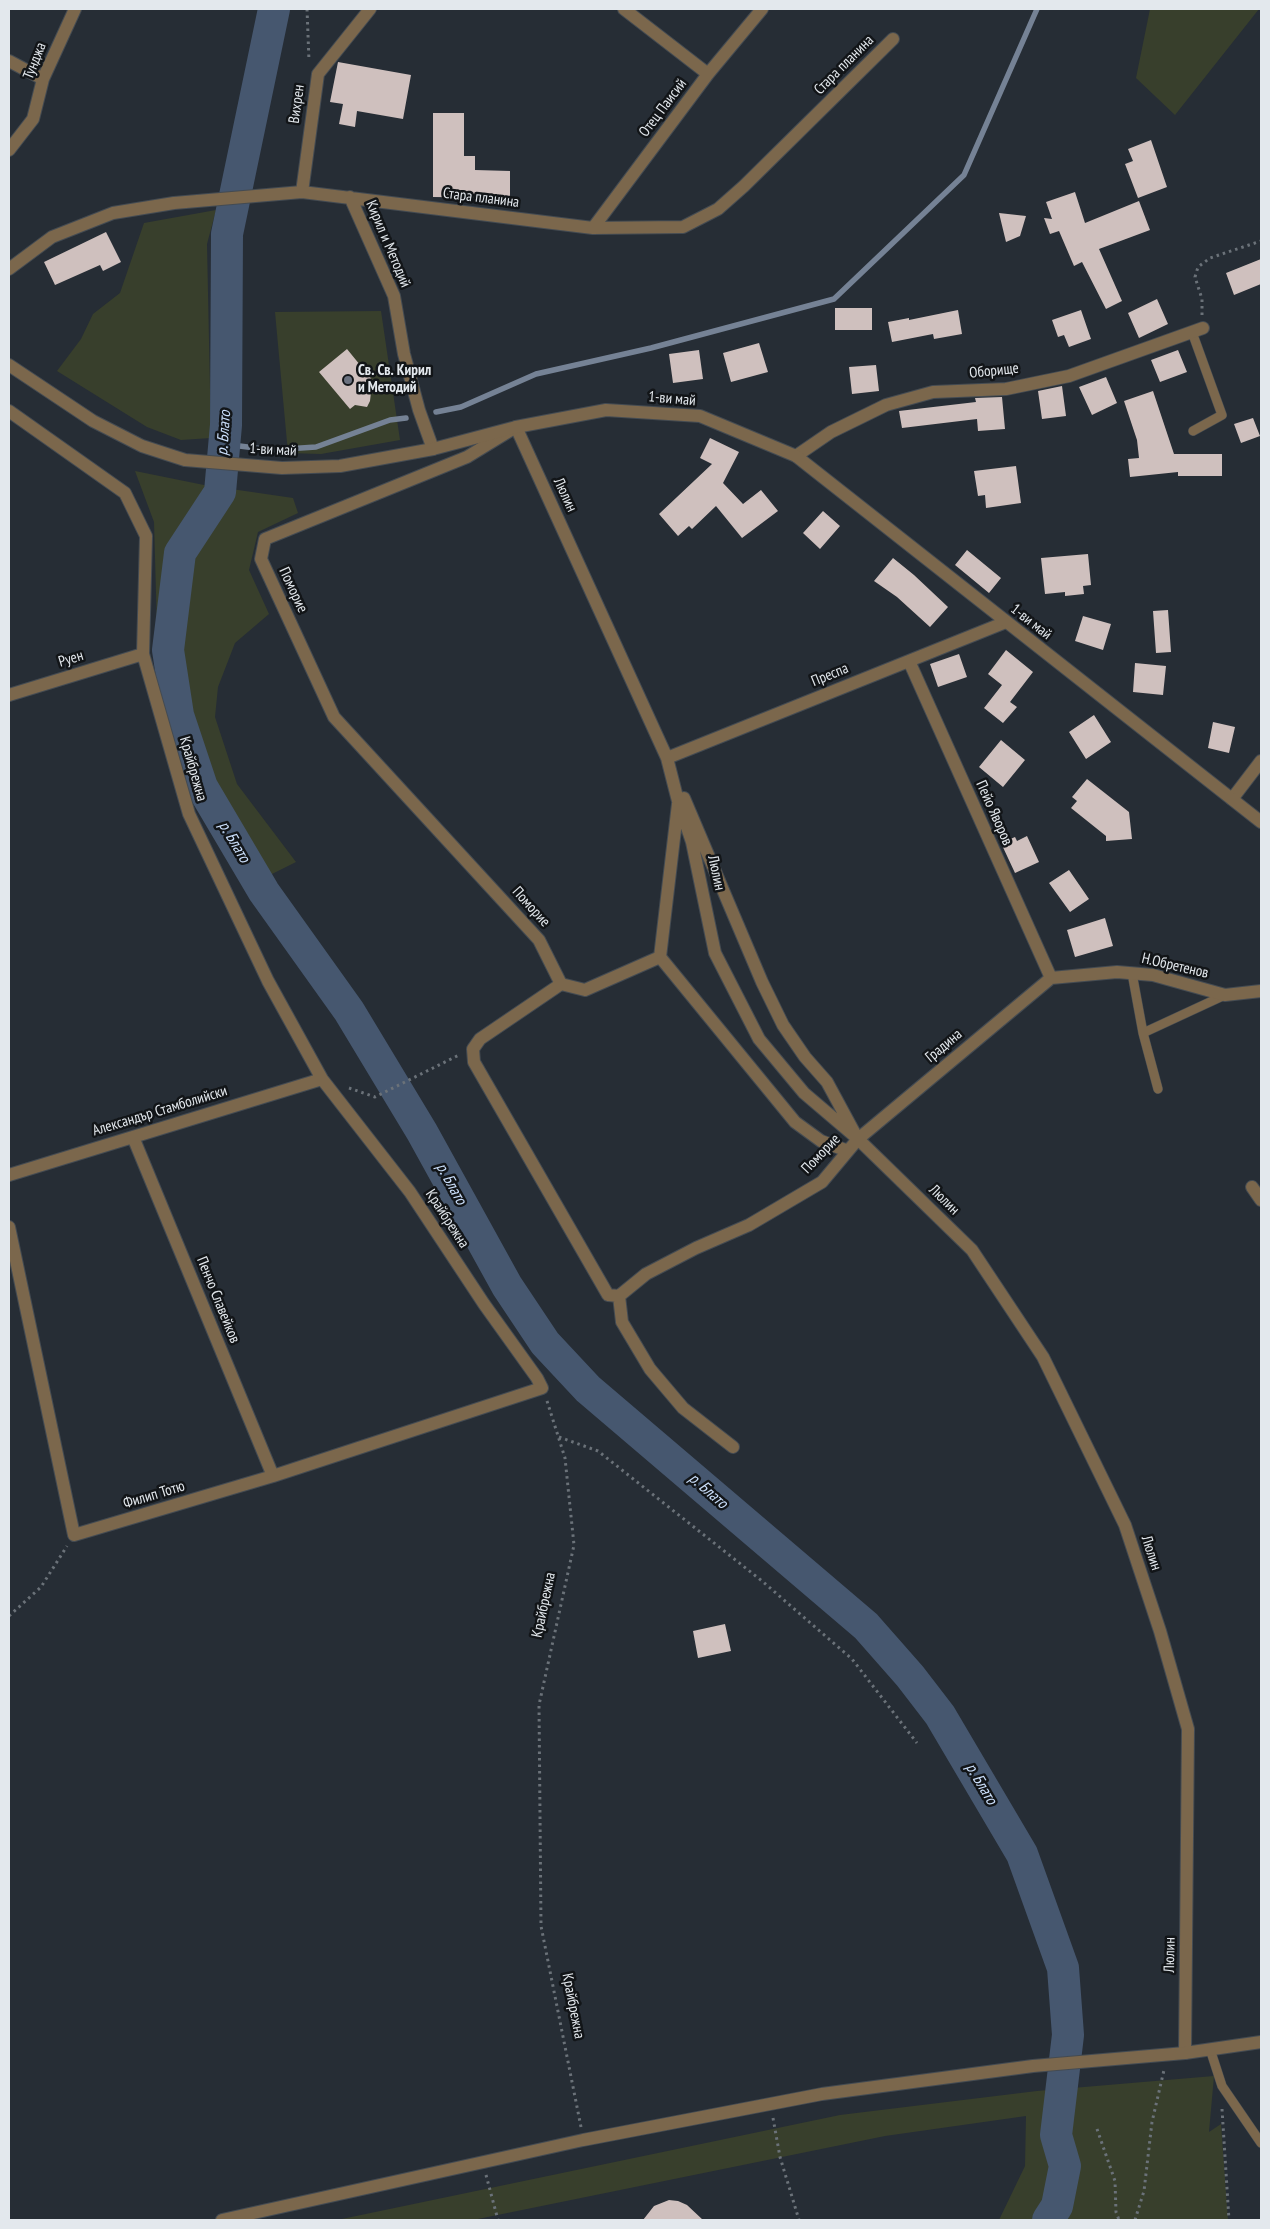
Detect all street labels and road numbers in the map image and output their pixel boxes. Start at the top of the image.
street label: Стара планина [810,31,878,99]
street label: Тунджа [20,40,50,82]
street label: Отец Паисий [635,75,691,141]
street label: Вихрен [285,83,309,125]
street label: Стара планина [442,184,520,212]
street label: Кирил и Методий [362,198,414,290]
street label: Оборище [968,359,1020,383]
street label: 1-ви май [648,388,696,410]
street label: 1-ви май [249,440,297,460]
street label: Люлин [549,475,581,515]
street label: Поморие [275,564,311,616]
street label: 1-ви май [1007,600,1055,644]
street label: Руен [56,647,86,671]
street label: Преспа [809,659,851,691]
street label: Крайбрежна [175,735,211,803]
street label: Пейо Яворов [972,778,1016,848]
street label: Люлин [704,854,728,892]
street label: Поморие [508,883,554,931]
street label: Н.Обретенов [1140,950,1210,982]
street label: Градина [922,1026,966,1066]
street label: Александър Стамболийски [90,1082,230,1140]
street label: Поморие [798,1130,844,1178]
street label: Люлин [925,1181,963,1219]
street label: Крайбрежна [421,1186,473,1252]
street label: Пенчо Славейков [192,1254,244,1346]
street label: Филип Тотю [121,1477,187,1513]
street label: Люлин [1137,1533,1165,1573]
street label: Крайбрежна [528,1571,560,1639]
street label: Люлин [1161,1937,1179,1973]
street label: Крайбрежна [558,1972,588,2040]

